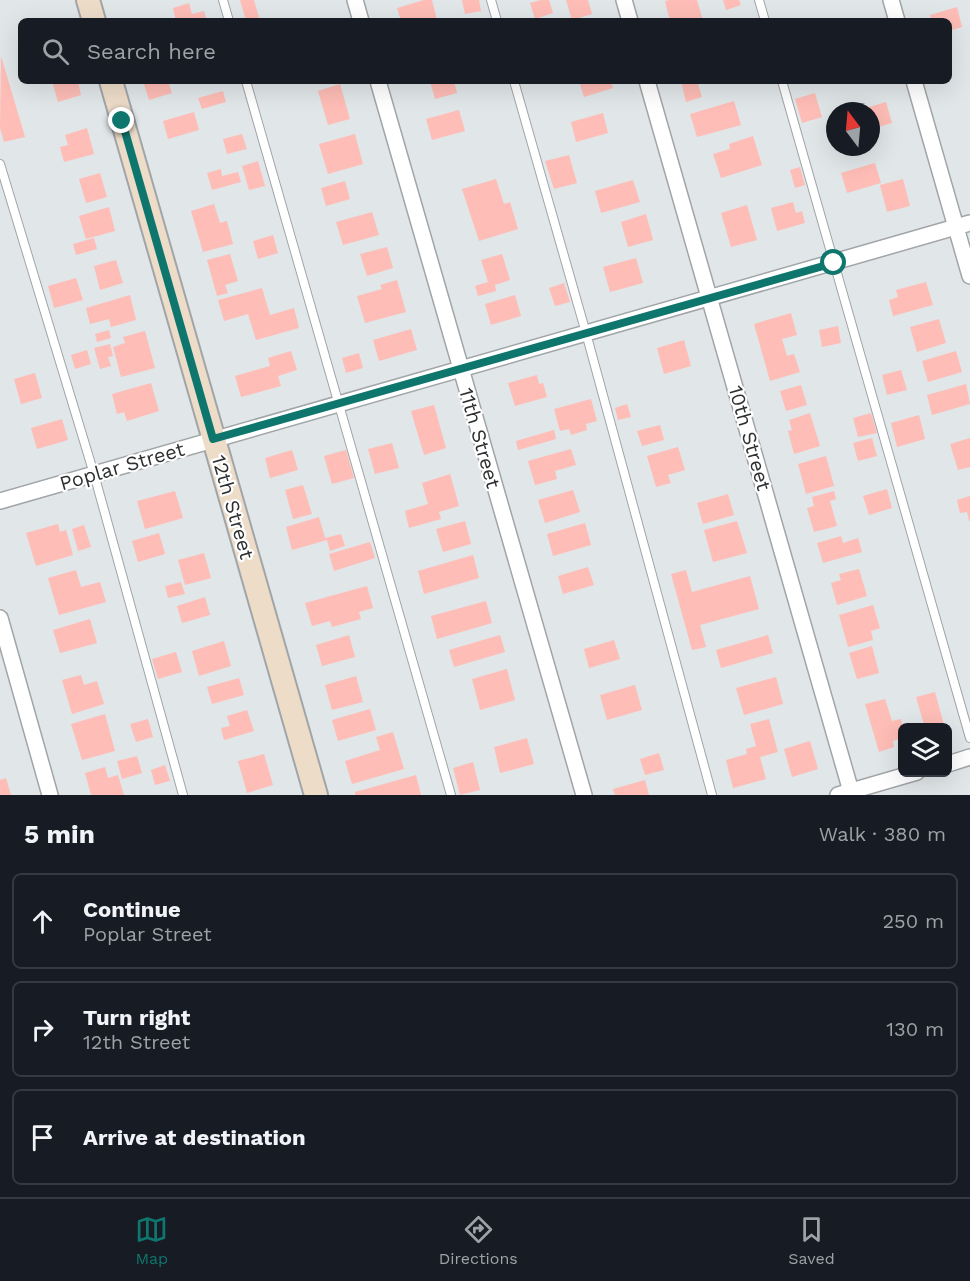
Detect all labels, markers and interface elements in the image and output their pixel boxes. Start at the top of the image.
search box [18,18,952,84]
icon: search [39,35,72,68]
text: Search here [87,39,216,64]
north arrow [826,102,880,156]
route end [108,107,134,133]
route start [820,249,846,275]
street label: 10th Street [724,383,777,494]
street label: 11th Street [454,385,506,492]
street label: Poplar Street [57,437,188,495]
street label: 12th Street [207,452,259,562]
map controls [898,723,952,777]
button: layers [898,723,952,777]
text: 5 min [24,819,95,849]
text: Walk · 380 m [819,822,946,846]
text: Continue [83,897,181,922]
icon: ahead [26,905,59,938]
text: 250 m [882,909,944,933]
text: Poplar Street [83,922,212,946]
text: Turn right [83,1005,190,1030]
icon: right [26,1013,59,1046]
text: 130 m [886,1017,944,1041]
text: 12th Street [83,1030,190,1054]
icon: arrive [26,1121,59,1154]
text: Arrive at destination [83,1125,306,1150]
tab: Map [135,1213,168,1268]
tab: Directions [439,1213,518,1268]
tab: Saved [788,1213,835,1268]

